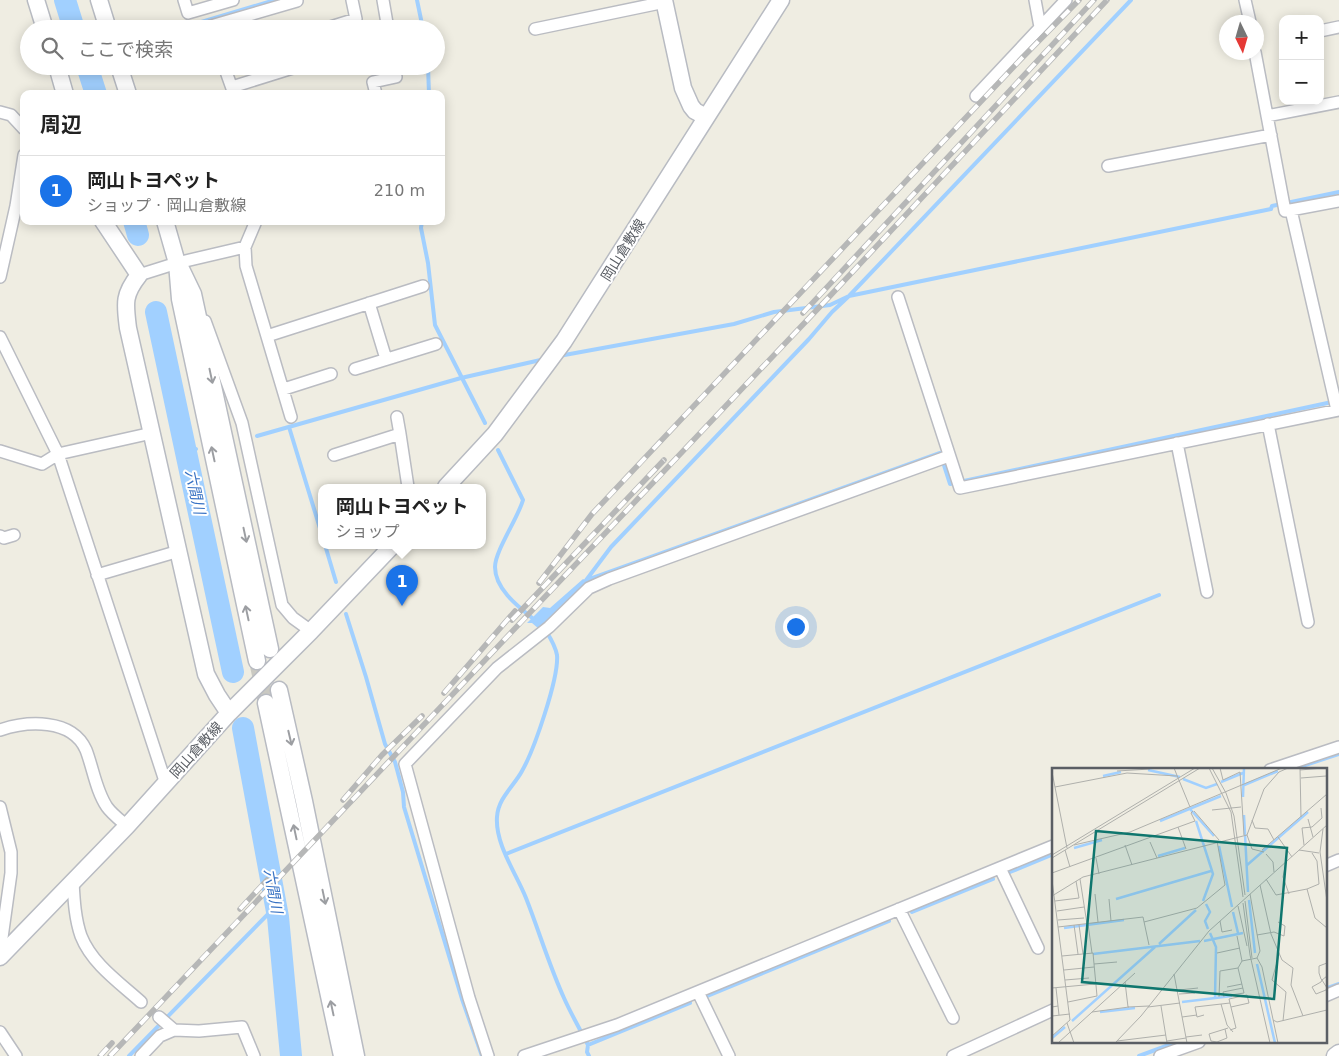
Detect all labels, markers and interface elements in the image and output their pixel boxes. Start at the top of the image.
north arrow [1219,15,1264,60]
map controls [1279,15,1324,105]
button: + [1279,15,1324,60]
search box [20,20,445,75]
icon: search [38,34,66,62]
text: ここで検索 [78,38,173,60]
button: − [1279,60,1324,105]
text: 周辺 [40,113,82,137]
text: 岡山トヨペット [87,169,220,191]
text: 1 [50,181,62,200]
text: 210 m [374,181,425,200]
text: ショップ · 岡山倉敷線 [87,196,246,215]
street label: 岡山倉敷線 [598,216,648,284]
one-way arrow [207,367,216,383]
one-way arrow [208,447,217,463]
water label: 六間川 [182,468,209,518]
popup [318,484,486,549]
text: 岡山トヨペット [335,495,469,517]
text: ショップ [335,522,400,541]
one-way arrow [241,526,250,542]
pin: 1 [386,565,418,606]
one-way arrow [242,606,251,622]
your location [783,614,809,640]
street label: 岡山倉敷線 [167,719,225,781]
one-way arrow [286,730,295,746]
inset map [1052,768,1326,1044]
one-way arrow [290,824,299,840]
water label: 六間川 [260,867,286,917]
one-way arrow [320,888,329,904]
one-way arrow [327,1001,336,1017]

